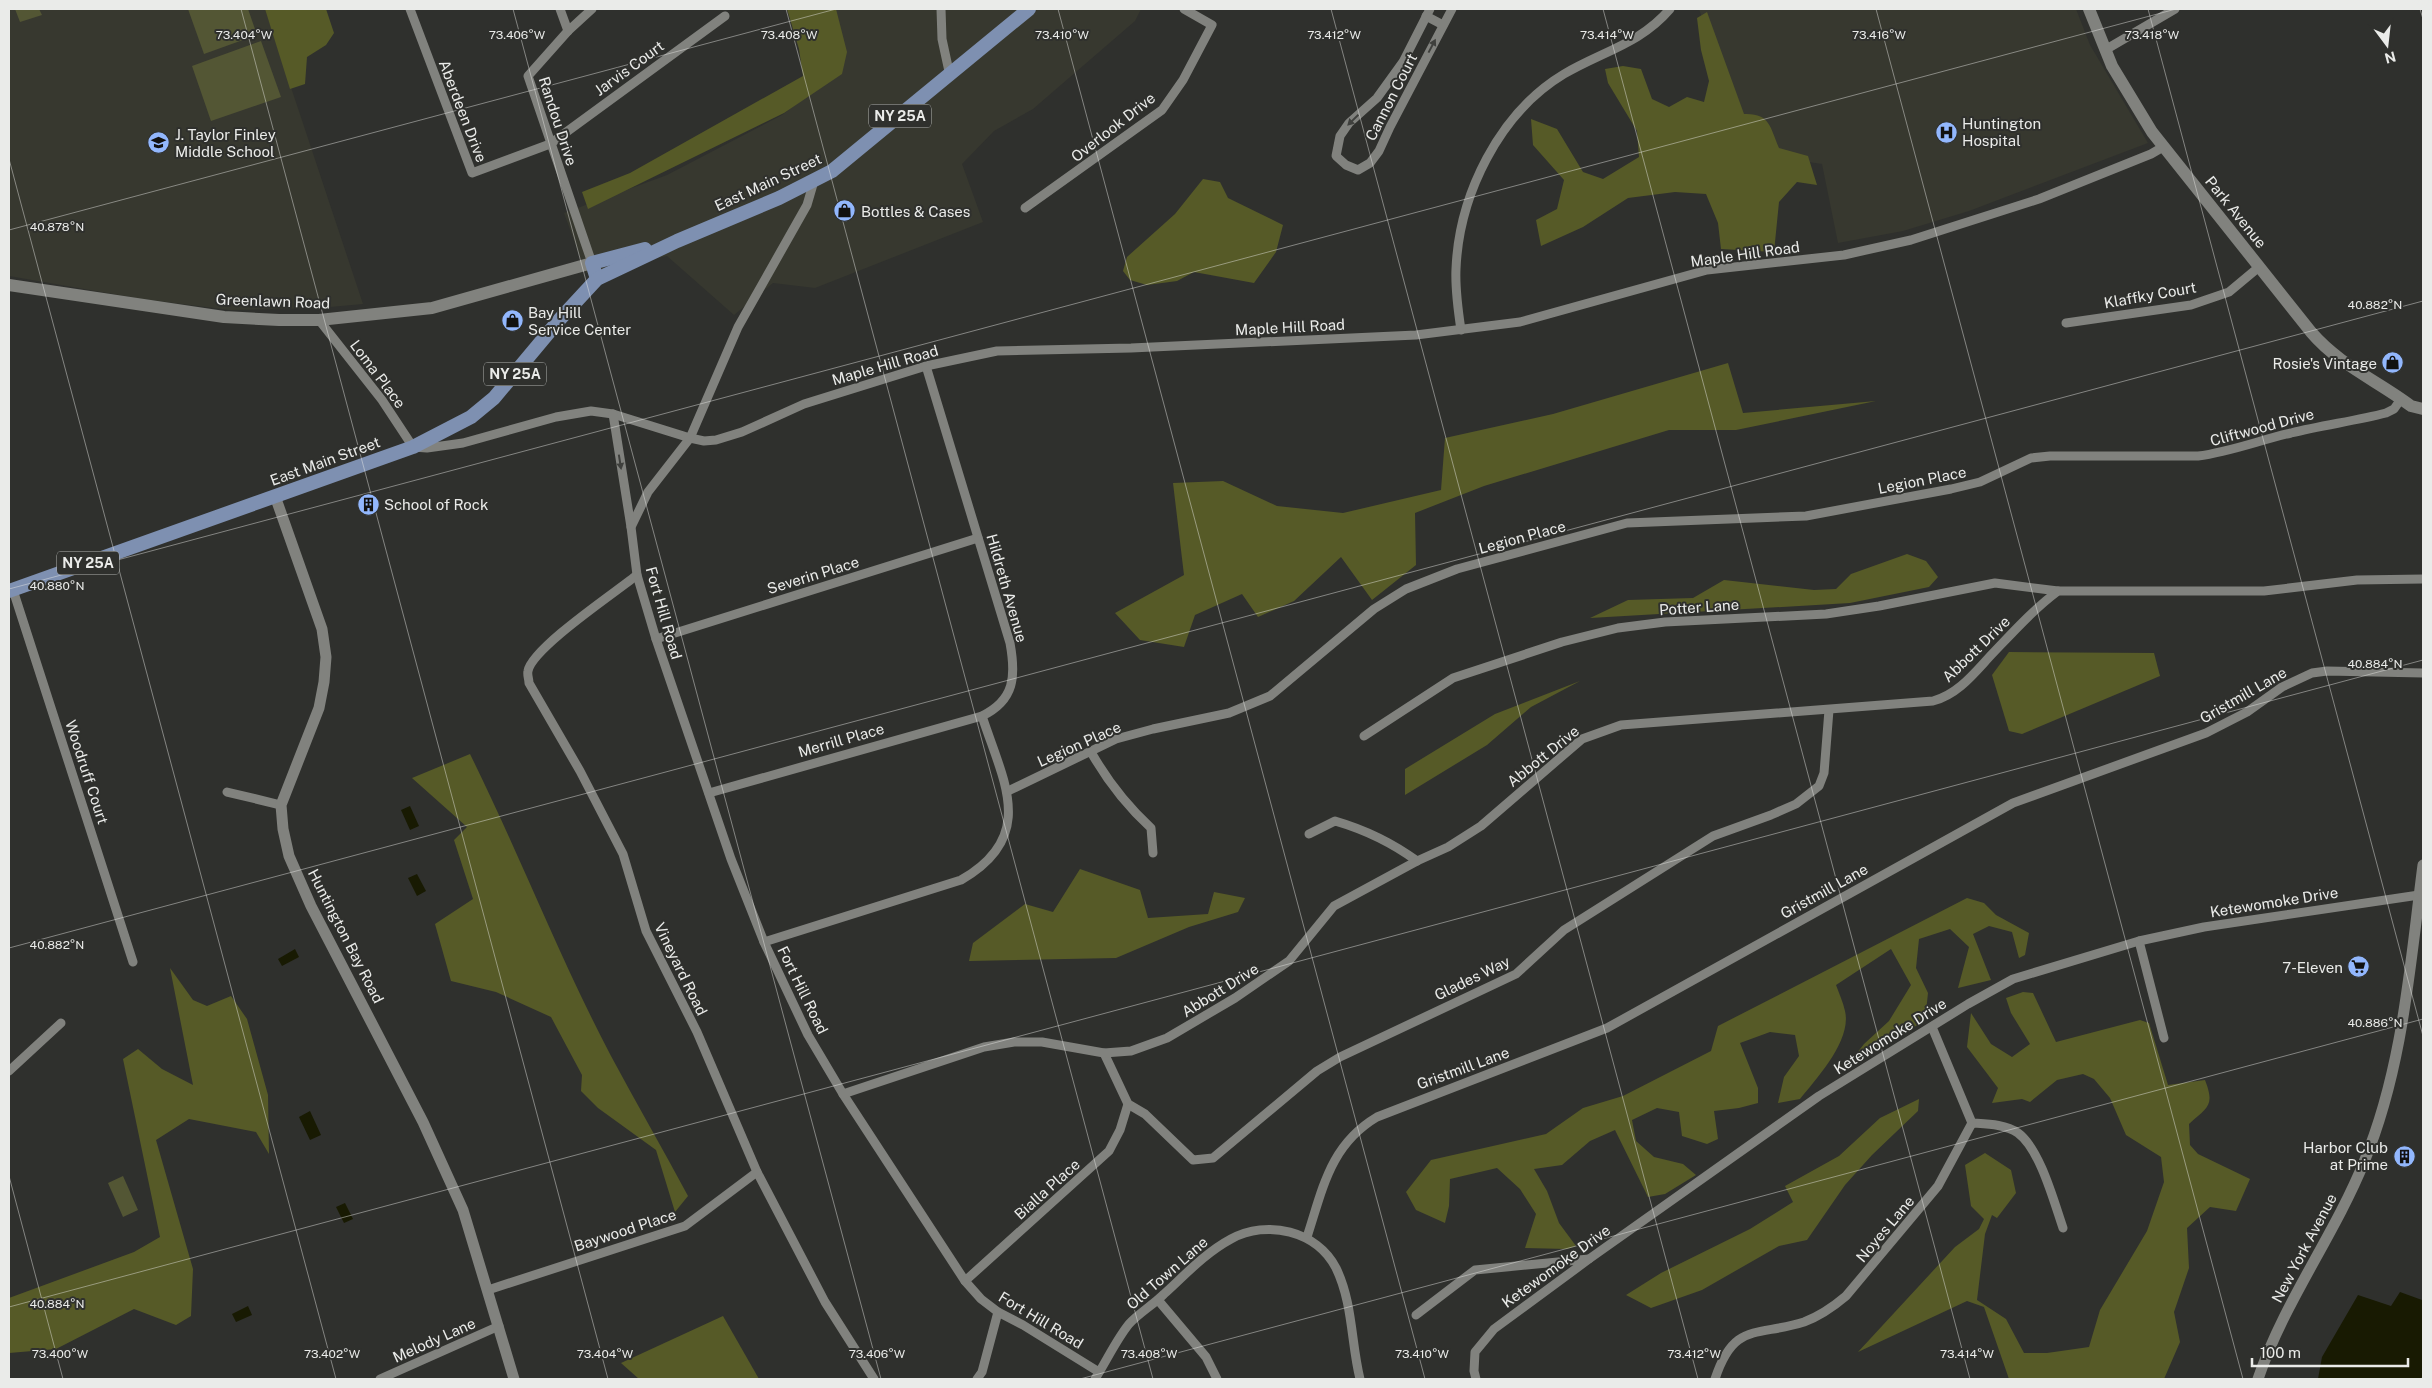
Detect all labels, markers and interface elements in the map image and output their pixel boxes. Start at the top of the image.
north arrow [2362,20,2412,70]
text: 73.404°W [216,28,273,42]
text: 73.406°W [489,28,546,42]
text: 73.408°W [761,28,818,42]
text: 73.410°W [1035,28,1090,42]
text: 73.412°W [1307,28,1361,42]
text: 73.414°W [1580,28,1635,42]
text: 73.416°W [1852,28,1907,42]
text: 73.418°W [2125,28,2180,42]
street label: Jarvis Court [591,37,667,99]
one-way arrow [1428,39,1437,52]
text: N [2383,48,2398,67]
street label: Cannon Court [1362,50,1420,143]
street label: Aberdeen Drive [436,58,490,164]
street label: Randou Drive [536,74,580,168]
street label: Overlook Drive [1068,89,1158,165]
road number: NY 25A [869,104,931,128]
one-way arrow [1348,114,1360,126]
place label: Huntington Hospital [1962,115,2041,149]
hospital icon: Huntington Hospital [1934,120,1958,144]
place label: J. Taylor Finley Middle School [175,126,276,160]
school or university icon: J. Taylor Finley Middle School [147,131,171,155]
street label: East Main Street [712,150,824,214]
street label: Park Avenue [2202,173,2270,251]
shop icon: Bottles & Cases [833,199,857,223]
place label: Bottles & Cases [861,203,970,220]
text: 40.878°N [30,220,84,234]
street label: Maple Hill Road [1689,238,1801,270]
street label: Klaffky Court [2102,278,2198,311]
street label: Greenlawn Road [216,291,330,311]
text: 40.882°N [2348,298,2402,312]
place label: Bay Hill Service Center [528,304,631,338]
shop icon: Bay Hill Service Center [500,309,524,333]
street label: Maple Hill Road [1235,316,1345,338]
street label: Loma Place [347,337,409,411]
street label: Maple Hill Road [830,342,940,388]
shop icon: Rosie's Vintage [2381,351,2405,375]
place label: Rosie's Vintage [2273,355,2377,372]
road number: NY 25A [484,362,546,386]
street label: Cliftwood Drive [2208,405,2316,449]
street label: East Main Street [268,433,382,489]
one-way arrow [617,455,625,471]
street label: Legion Place [1876,463,1968,497]
building icon: School of Rock [356,492,380,516]
place label: School of Rock [384,496,488,513]
street label: Legion Place [1477,517,1567,557]
street label: Hildreth Avenue [983,532,1031,644]
road number: NY 25A [57,552,119,574]
street label: Severin Place [765,553,861,597]
street label: Fort Hill Road [643,565,685,661]
text: 40.880°N [30,579,84,593]
street label: Potter Lane [1658,596,1740,618]
street label: Abbott Drive [1939,613,2013,685]
text: 40.884°N [2347,657,2403,671]
street label: Gristmill Lane [2197,663,2289,727]
street label: Woodruff Court [62,718,112,826]
street label: Legion Place [1035,718,1123,770]
street label: Merrill Place [796,720,886,760]
street label: Abbott Drive [1504,722,1582,790]
street label: Gristmill Lane [1777,860,1871,922]
street label: Huntington Bay Road [305,866,387,1006]
street label: Ketewomoke Drive [2209,883,2339,921]
street label: Vineyard Road [651,920,711,1018]
text: 40.882°N [30,938,84,952]
street label: Fort Hill Road [774,943,832,1037]
street label: Glades Way [1432,952,1512,1004]
supermarket icon: 7-Eleven [2347,955,2371,979]
place label: 7-Eleven [2282,959,2343,976]
street label: Abbott Drive [1179,960,1261,1020]
street label: Ketewomoke Drive [1831,994,1949,1078]
text: 40.886°N [2347,1016,2403,1030]
street label: Gristmill Lane [1415,1043,1511,1093]
place label: Harbor Club at Prime [2303,1139,2388,1173]
building icon: Harbor Club at Prime [2392,1144,2416,1168]
street label: Bialla Place [1011,1155,1083,1223]
street label: New York Avenue [2268,1191,2340,1305]
street label: Noyes Lane [1852,1193,1918,1265]
street label: Baywood Place [572,1205,678,1255]
street label: Ketewomoke Drive [1499,1221,1613,1311]
street label: Old Town Lane [1123,1233,1211,1313]
street label: Fort Hill Road [996,1288,1086,1352]
text: 40.884°N [29,1297,85,1311]
street label: Melody Lane [390,1314,478,1366]
scale bar [2252,1336,2408,1368]
text: 100 m [2260,1344,2301,1361]
text: 73.400°W [32,1347,89,1361]
text: 73.402°W [304,1347,361,1361]
text: 73.404°W [577,1347,634,1361]
text: 73.406°W [849,1347,906,1361]
text: 73.408°W [1121,1347,1178,1361]
text: 73.410°W [1395,1347,1450,1361]
text: 73.412°W [1667,1347,1721,1361]
text: 73.414°W [1940,1347,1995,1361]

